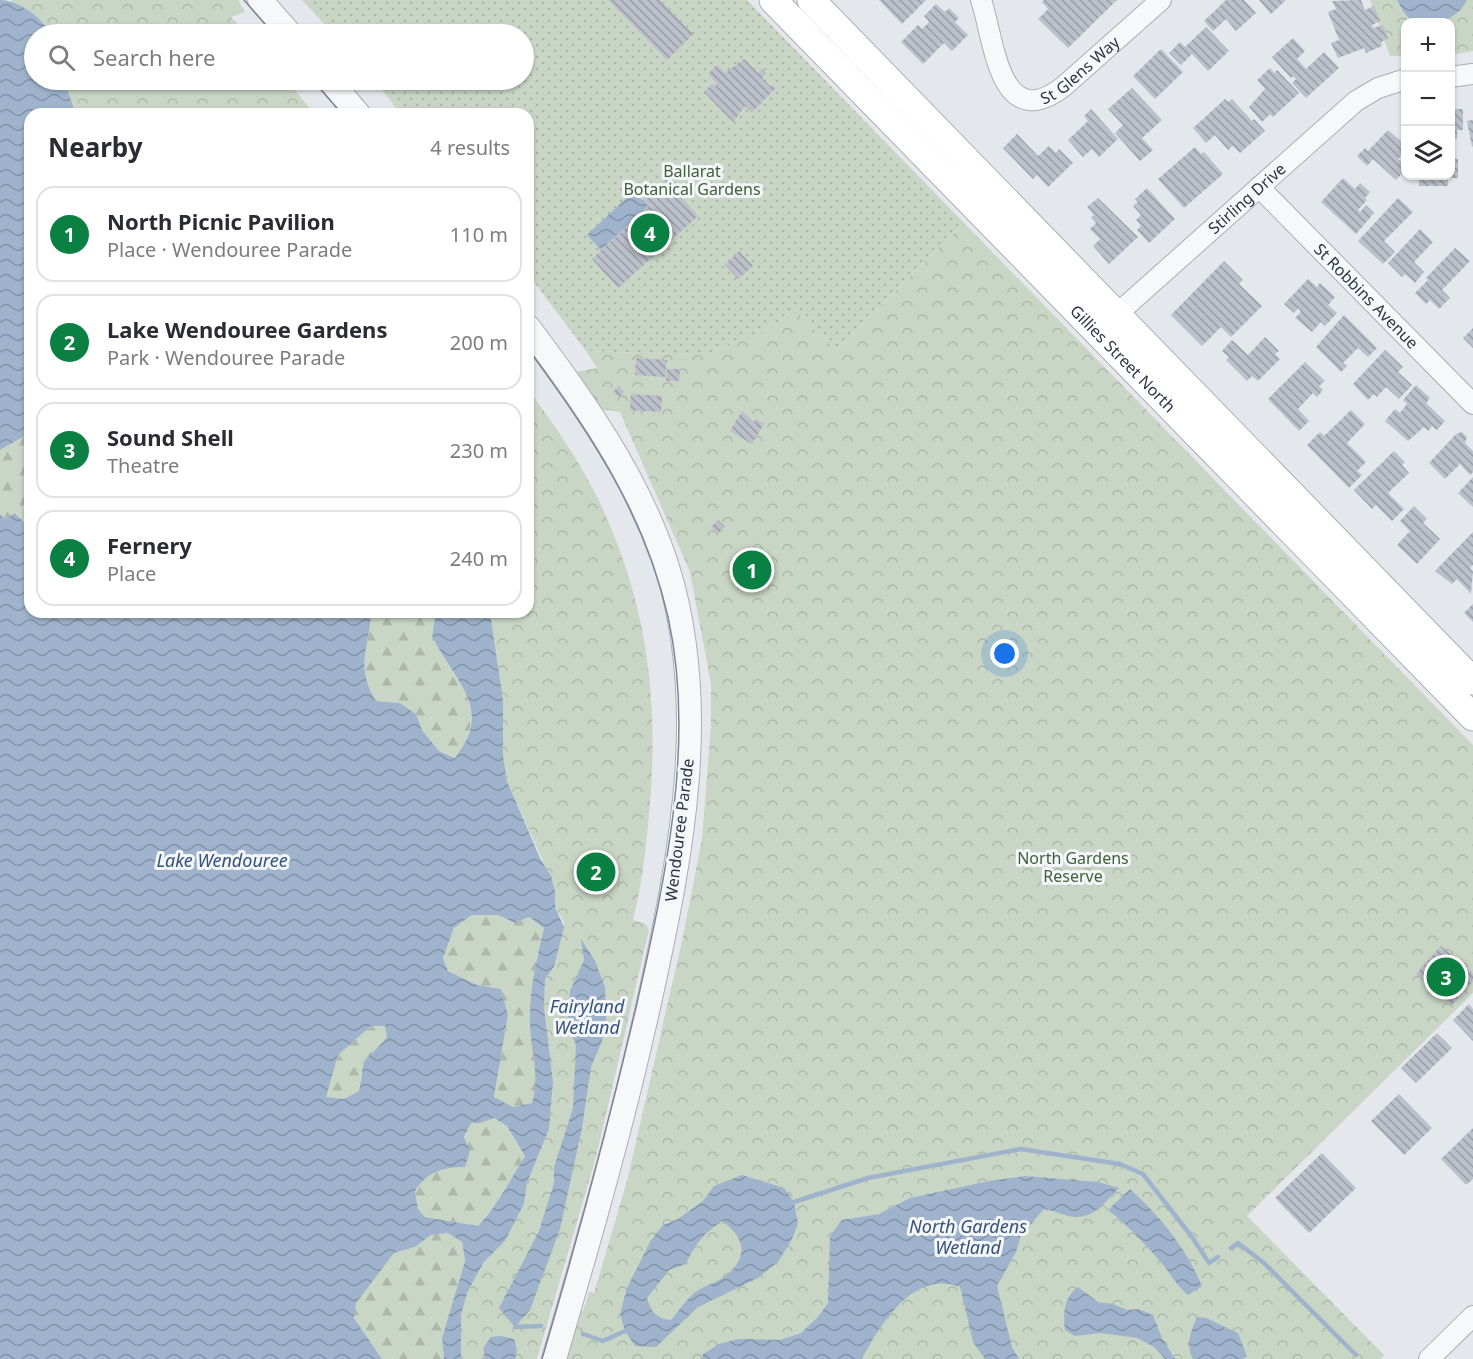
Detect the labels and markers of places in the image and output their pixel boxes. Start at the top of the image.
pin: 4 [630,210,670,256]
pin: 1 [732,548,771,592]
pin: 2 [576,850,616,894]
pin: 3 [1426,954,1466,1000]

